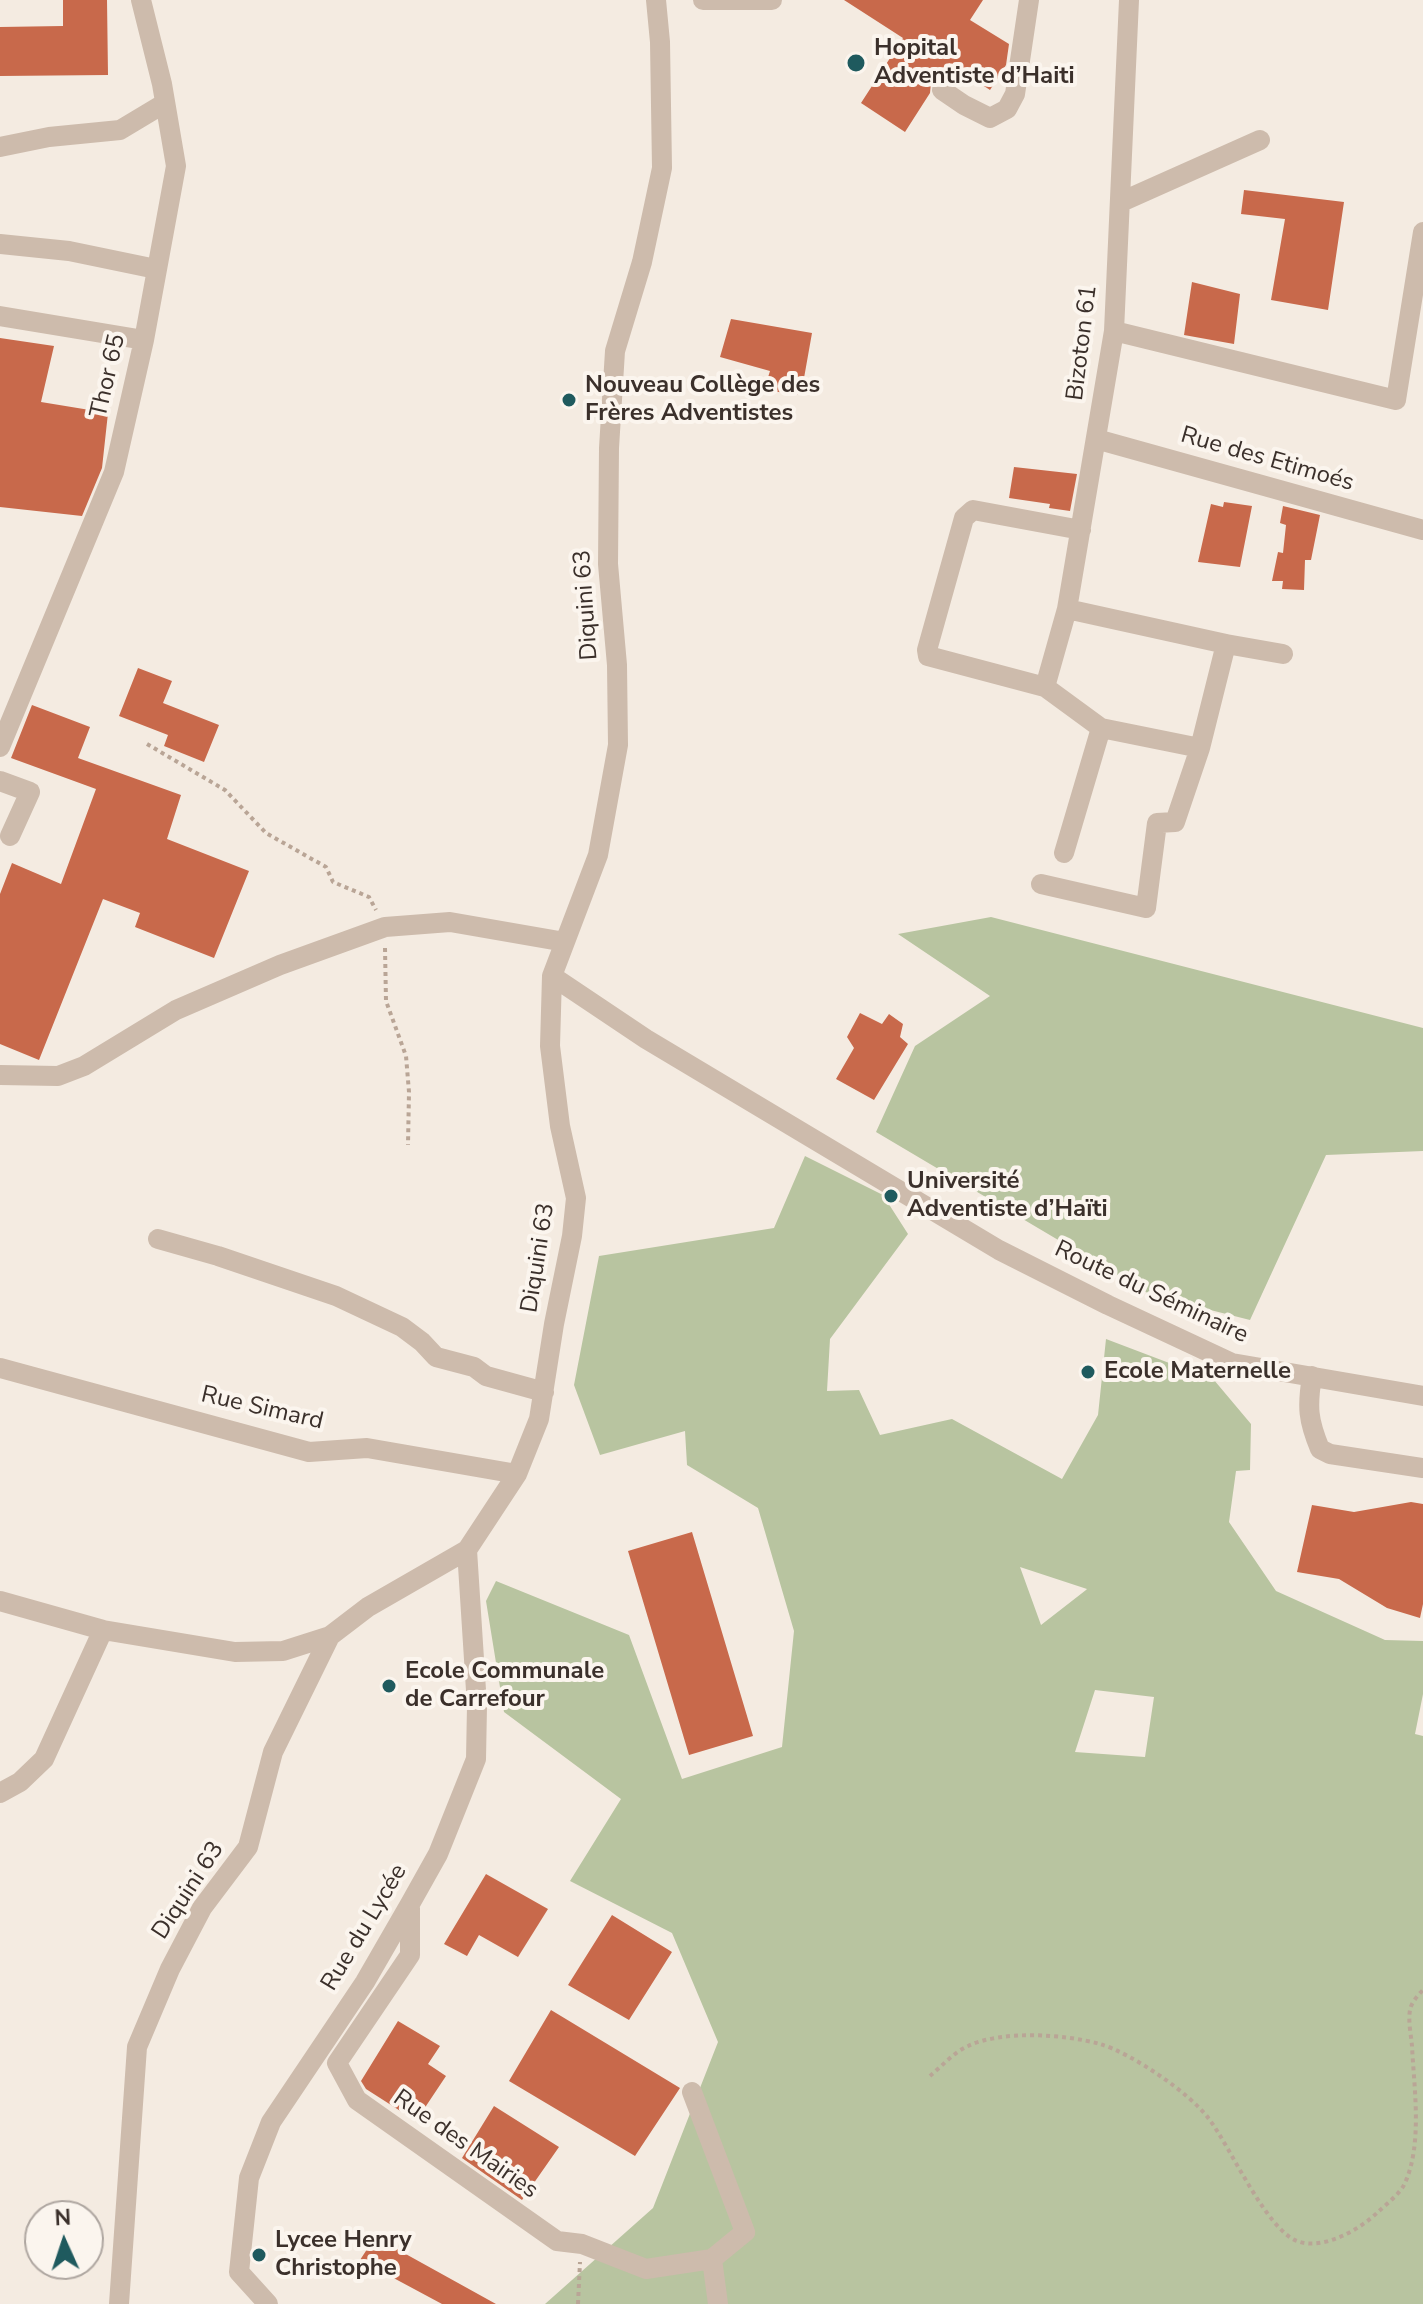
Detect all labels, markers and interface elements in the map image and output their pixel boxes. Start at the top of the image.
place label: Hopital Adventiste d’Haiti [874,35,1075,91]
marker: Hopital Adventiste d’Haiti [845,52,867,74]
street label: Bizoton 61 [1062,284,1104,402]
street label: Thor 65 [85,331,133,421]
place label: Nouveau Collège des Frères Adventistes [585,372,820,428]
marker: Nouveau Collège des Frères Adventistes [560,391,578,409]
street label: Rue des Etimoés [1177,421,1357,499]
street label: Diquini 63 [569,549,605,661]
place label: Université Adventiste d’Haïti [907,1168,1108,1224]
marker: Université Adventiste d’Haïti [882,1187,900,1205]
street label: Diquini 63 [516,1201,562,1315]
street label: Route du Séminaire [1050,1236,1252,1350]
place label: Ecole Maternelle [1104,1358,1291,1386]
marker: Ecole Maternelle [1079,1363,1097,1381]
street label: Rue Simard [198,1381,326,1437]
place label: Ecole Communale de Carrefour [405,1658,604,1714]
marker: Ecole Communale de Carrefour [380,1677,398,1695]
street label: Diquini 63 [147,1837,231,1945]
street label: Rue du Lycée [316,1859,414,1997]
street label: Rue des Mairies [387,2084,543,2206]
north arrow [24,2200,104,2280]
text: N [54,2203,72,2233]
place label: Lycee Henry Christophe [275,2227,412,2283]
marker: Lycee Henry Christophe [250,2246,268,2264]

